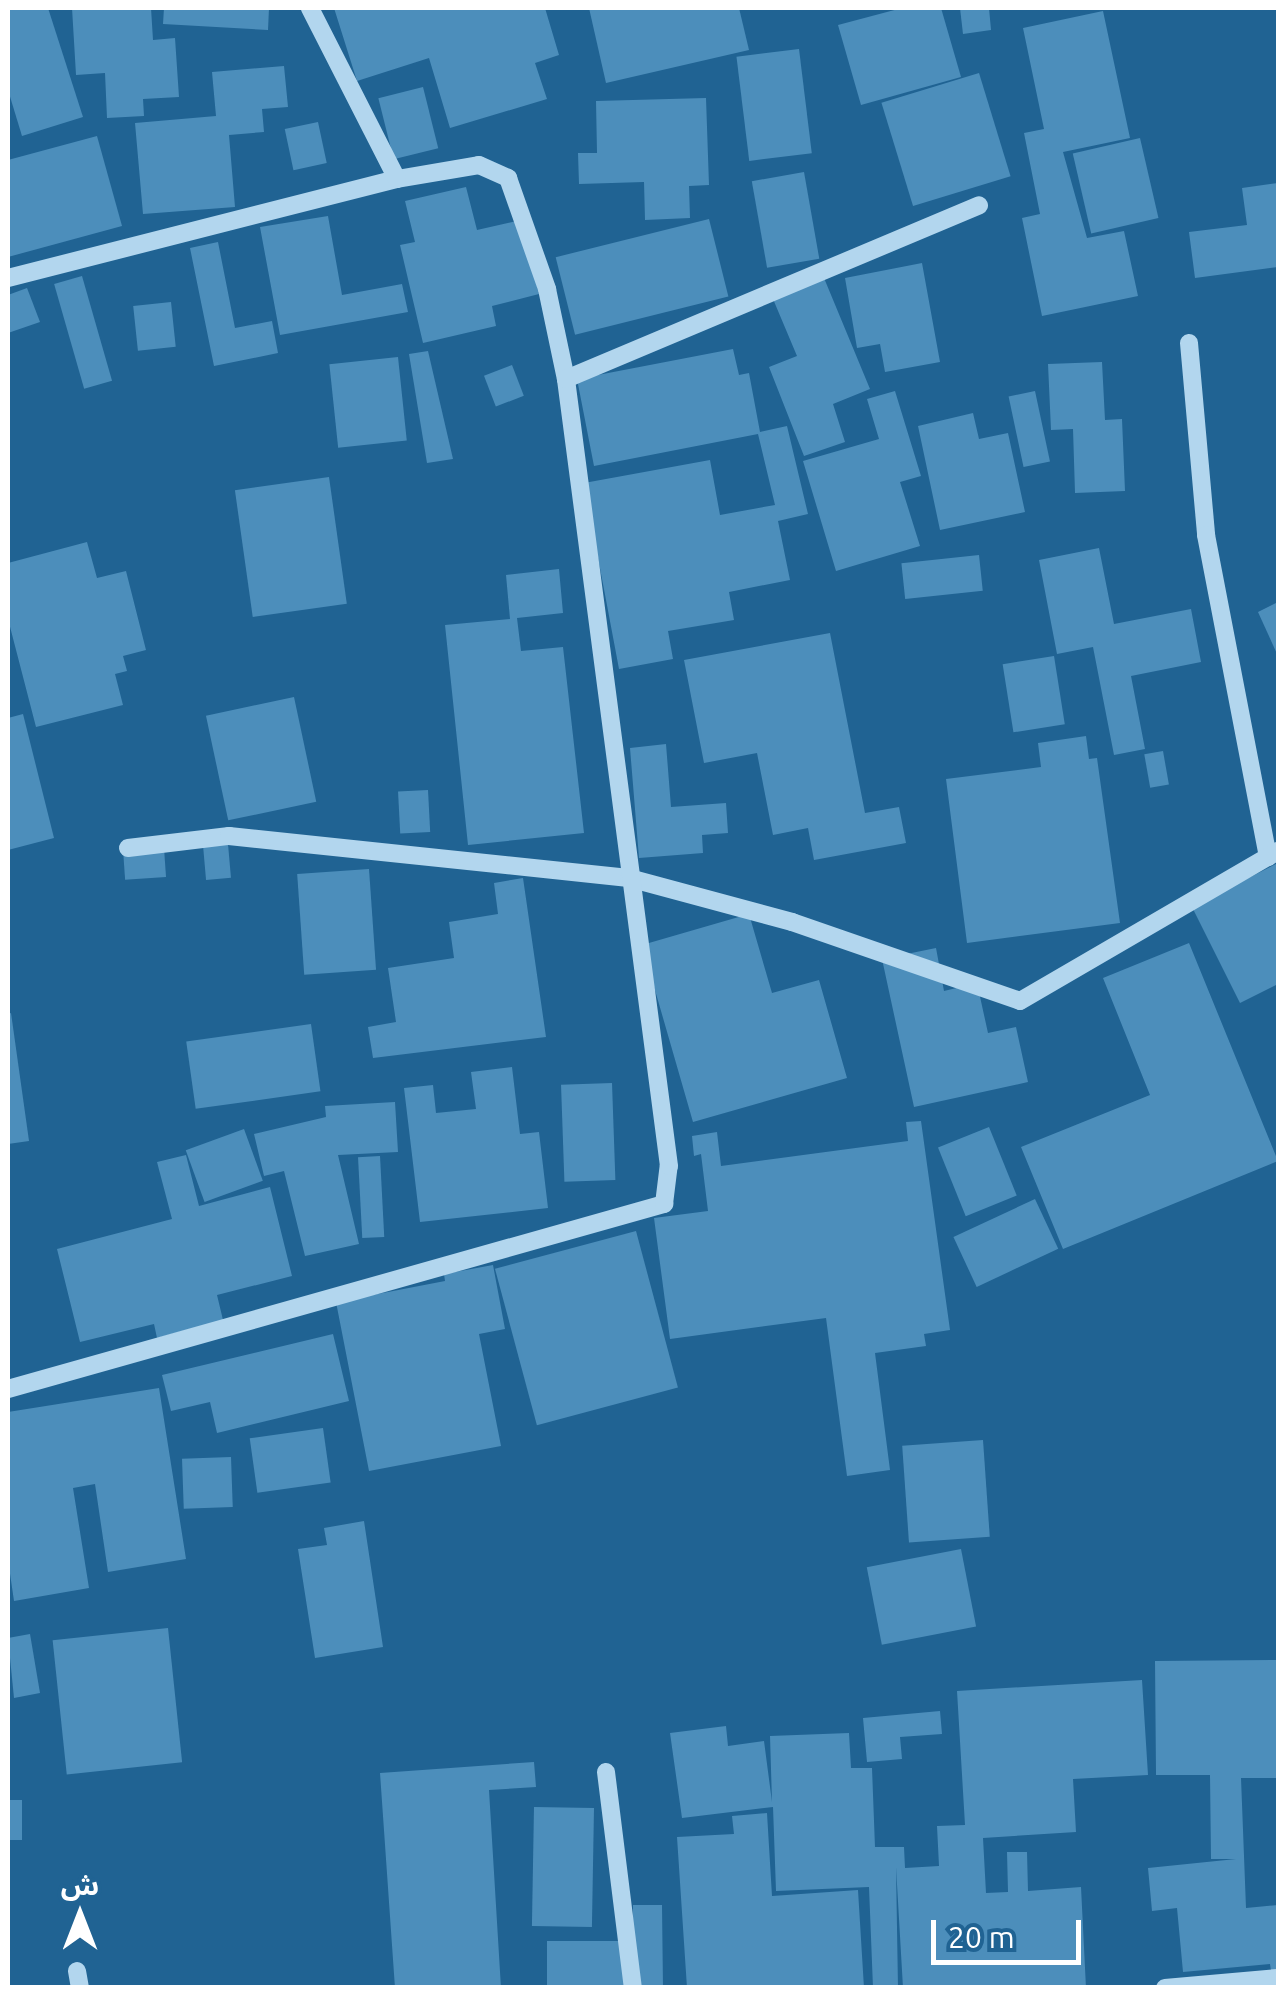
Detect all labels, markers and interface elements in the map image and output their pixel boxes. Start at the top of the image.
north arrow [30,1865,130,1965]
text: ش [61,1869,99,1900]
scale bar [936,1900,1086,1962]
text: 20 m [948,1920,1015,1954]

